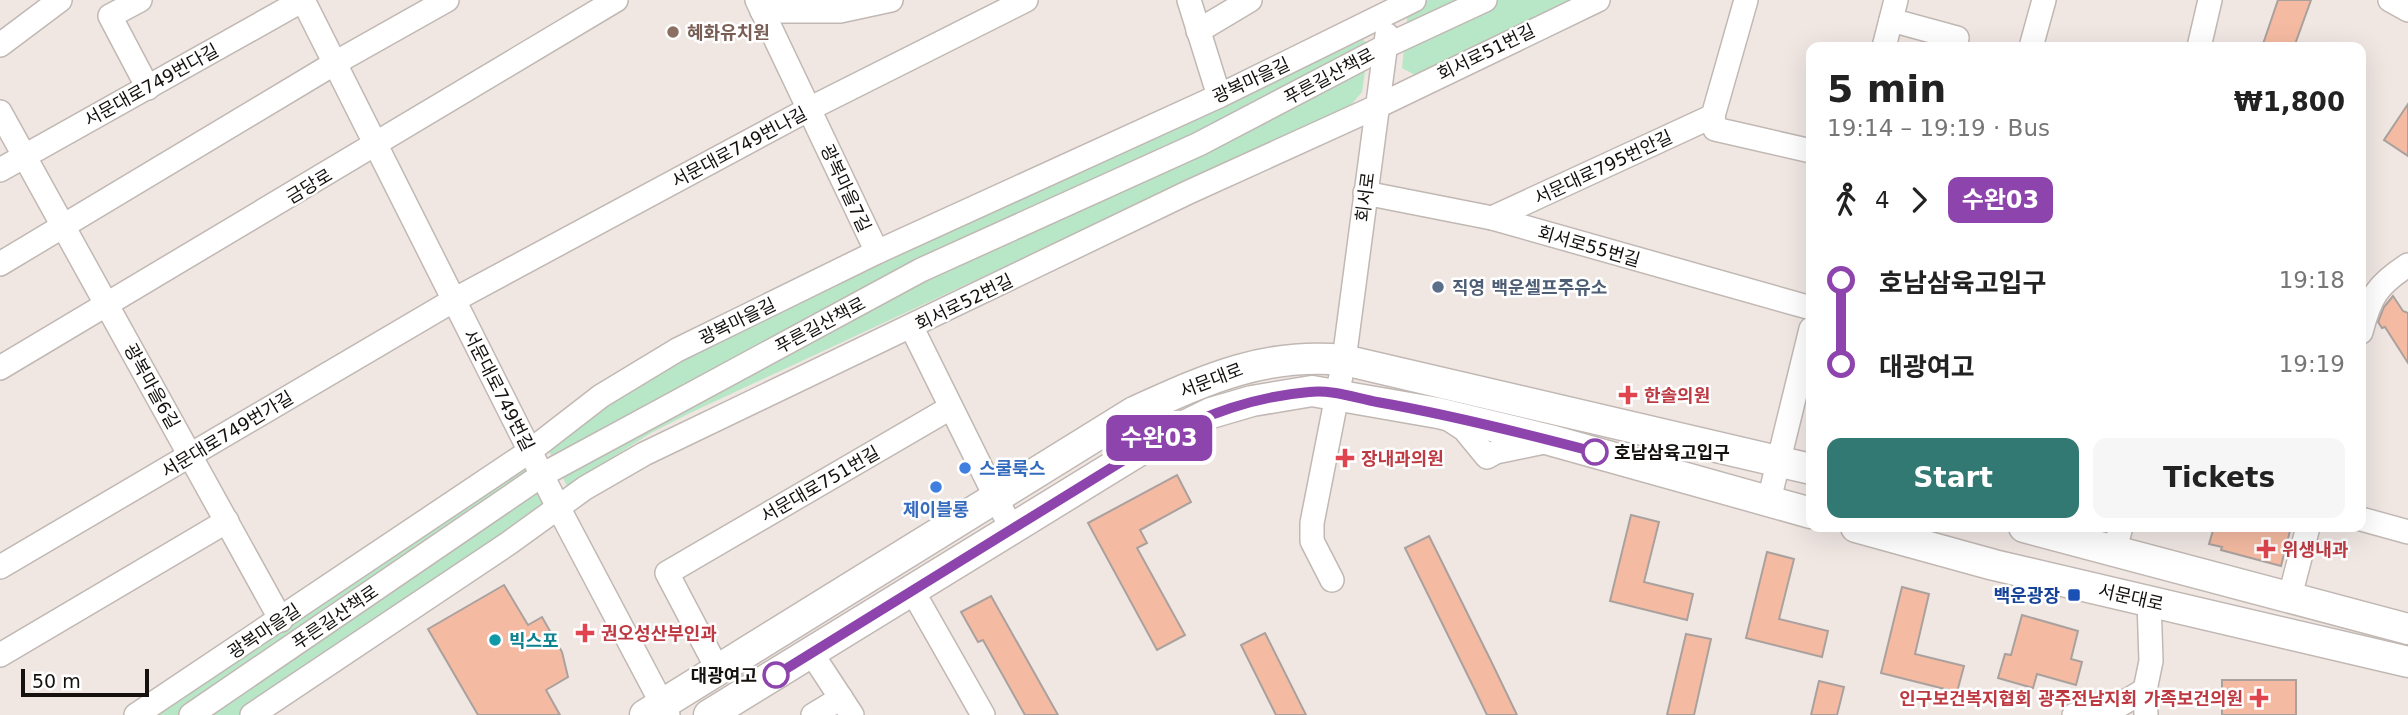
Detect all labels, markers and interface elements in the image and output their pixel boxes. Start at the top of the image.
street label: 회서로51번길 [1434,19,1538,85]
place label: 혜화유치원 [687,22,770,43]
marker: 혜화유치원 [665,24,681,40]
street label: 서문대로749번다길 [80,39,222,131]
street label: 푸른길산책로 [1280,43,1378,109]
street label: 광복마을길 [1209,53,1293,107]
text: 5 min [1827,67,1946,111]
text: ₩1,800 [2234,87,2345,117]
street label: 서문대로749번나길 [668,102,810,192]
text: 19:14 – 19:19 · Bus [1827,115,2050,141]
street label: 서문대로795번안길 [1530,126,1676,208]
street label: 광복마을7길 [817,141,875,235]
street label: 금당로 [282,164,336,208]
street label: 회서로 [1352,171,1378,223]
icon: walk [1827,181,1865,219]
icon: forward [1900,181,1938,219]
text: 수완03 [1962,186,2039,214]
text: 4 [1875,187,1890,213]
street label: 회서로55번길 [1535,221,1643,271]
text: 19:18 [2279,267,2345,293]
text: 호남삼육고입구 [1879,268,2046,298]
street label: 회서로52번길 [912,269,1016,335]
place label: 직영 백운셀프주유소 [1452,277,1607,298]
marker: 직영 백운셀프주유소 [1430,279,1446,295]
street label: 푸른길산책로 [771,292,869,358]
street label: 광복마을길 [695,293,779,349]
street label: 서문대로749번길 [459,326,539,454]
street label: 광복마을6길 [120,340,184,432]
text: 19:19 [2279,351,2345,377]
text: 대광여고 [1879,352,1975,382]
street label: 서문대로 [1176,358,1246,402]
marker: 한솔의원 [1618,385,1638,405]
place label: 한솔의원 [1644,385,1710,406]
street label: 서문대로749번가길 [157,386,297,482]
line badge: 수완03 [1110,415,1208,461]
text: 수완03 [1120,424,1198,452]
button: Start [1827,438,2079,518]
button: Tickets [2093,438,2345,518]
marker: 호남삼육고입구 [1582,439,1608,465]
street label: 서문대로751번길 [757,441,883,527]
place label: 호남삼육고입구 [1614,442,1730,463]
marker: 장내과의원 [1335,448,1355,468]
place label: 장내과의원 [1361,448,1444,469]
place label: 스쿨룩스 [979,458,1045,479]
marker: 스쿨룩스 [957,460,973,476]
marker: 제이블롱 [928,479,944,495]
place label: 제이블롱 [903,499,969,520]
marker: 위생내과 [2256,539,2276,559]
place label: 위생내과 [2282,539,2349,560]
street label: 서문대로 [2096,579,2166,615]
street label: 푸른길산책로 [288,581,382,653]
place label: 백운광장 [1994,585,2060,606]
marker: 백운광장 [2066,587,2082,603]
street label: 광복마을길 [224,599,304,663]
marker: 권오성산부인과 [575,623,595,643]
place label: 권오성산부인과 [601,623,717,644]
place label: 빅스포 [509,630,559,651]
marker: 빅스포 [487,632,503,648]
marker: 대광여고 [763,662,789,688]
place label: 대광여고 [691,665,757,686]
scale bar [21,666,149,698]
text: 50 m [32,670,81,692]
place label: 인구보건복지협회 광주전남지회 가족보건의원 [1899,688,2243,709]
marker: 인구보건복지협회 광주전남지회 가족보건의원 [2249,688,2269,708]

